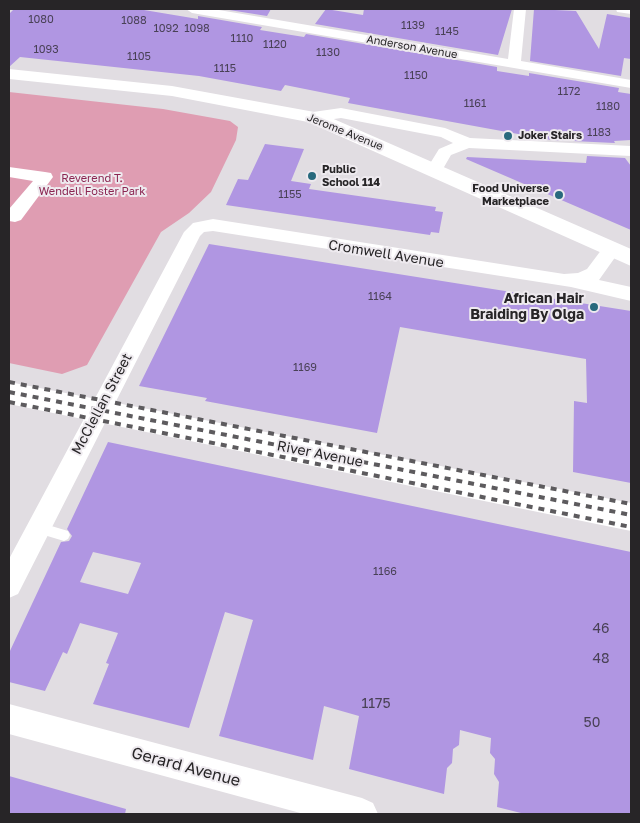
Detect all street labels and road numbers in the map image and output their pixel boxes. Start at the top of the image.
street label: Anderson Avenue [365,32,459,62]
street label: Jerome Avenue [305,111,385,153]
street label: Cromwell Avenue [327,237,445,271]
street label: McClellan Street [68,351,136,457]
street label: River Avenue [276,437,364,471]
street label: Gerard Avenue [129,743,243,791]

